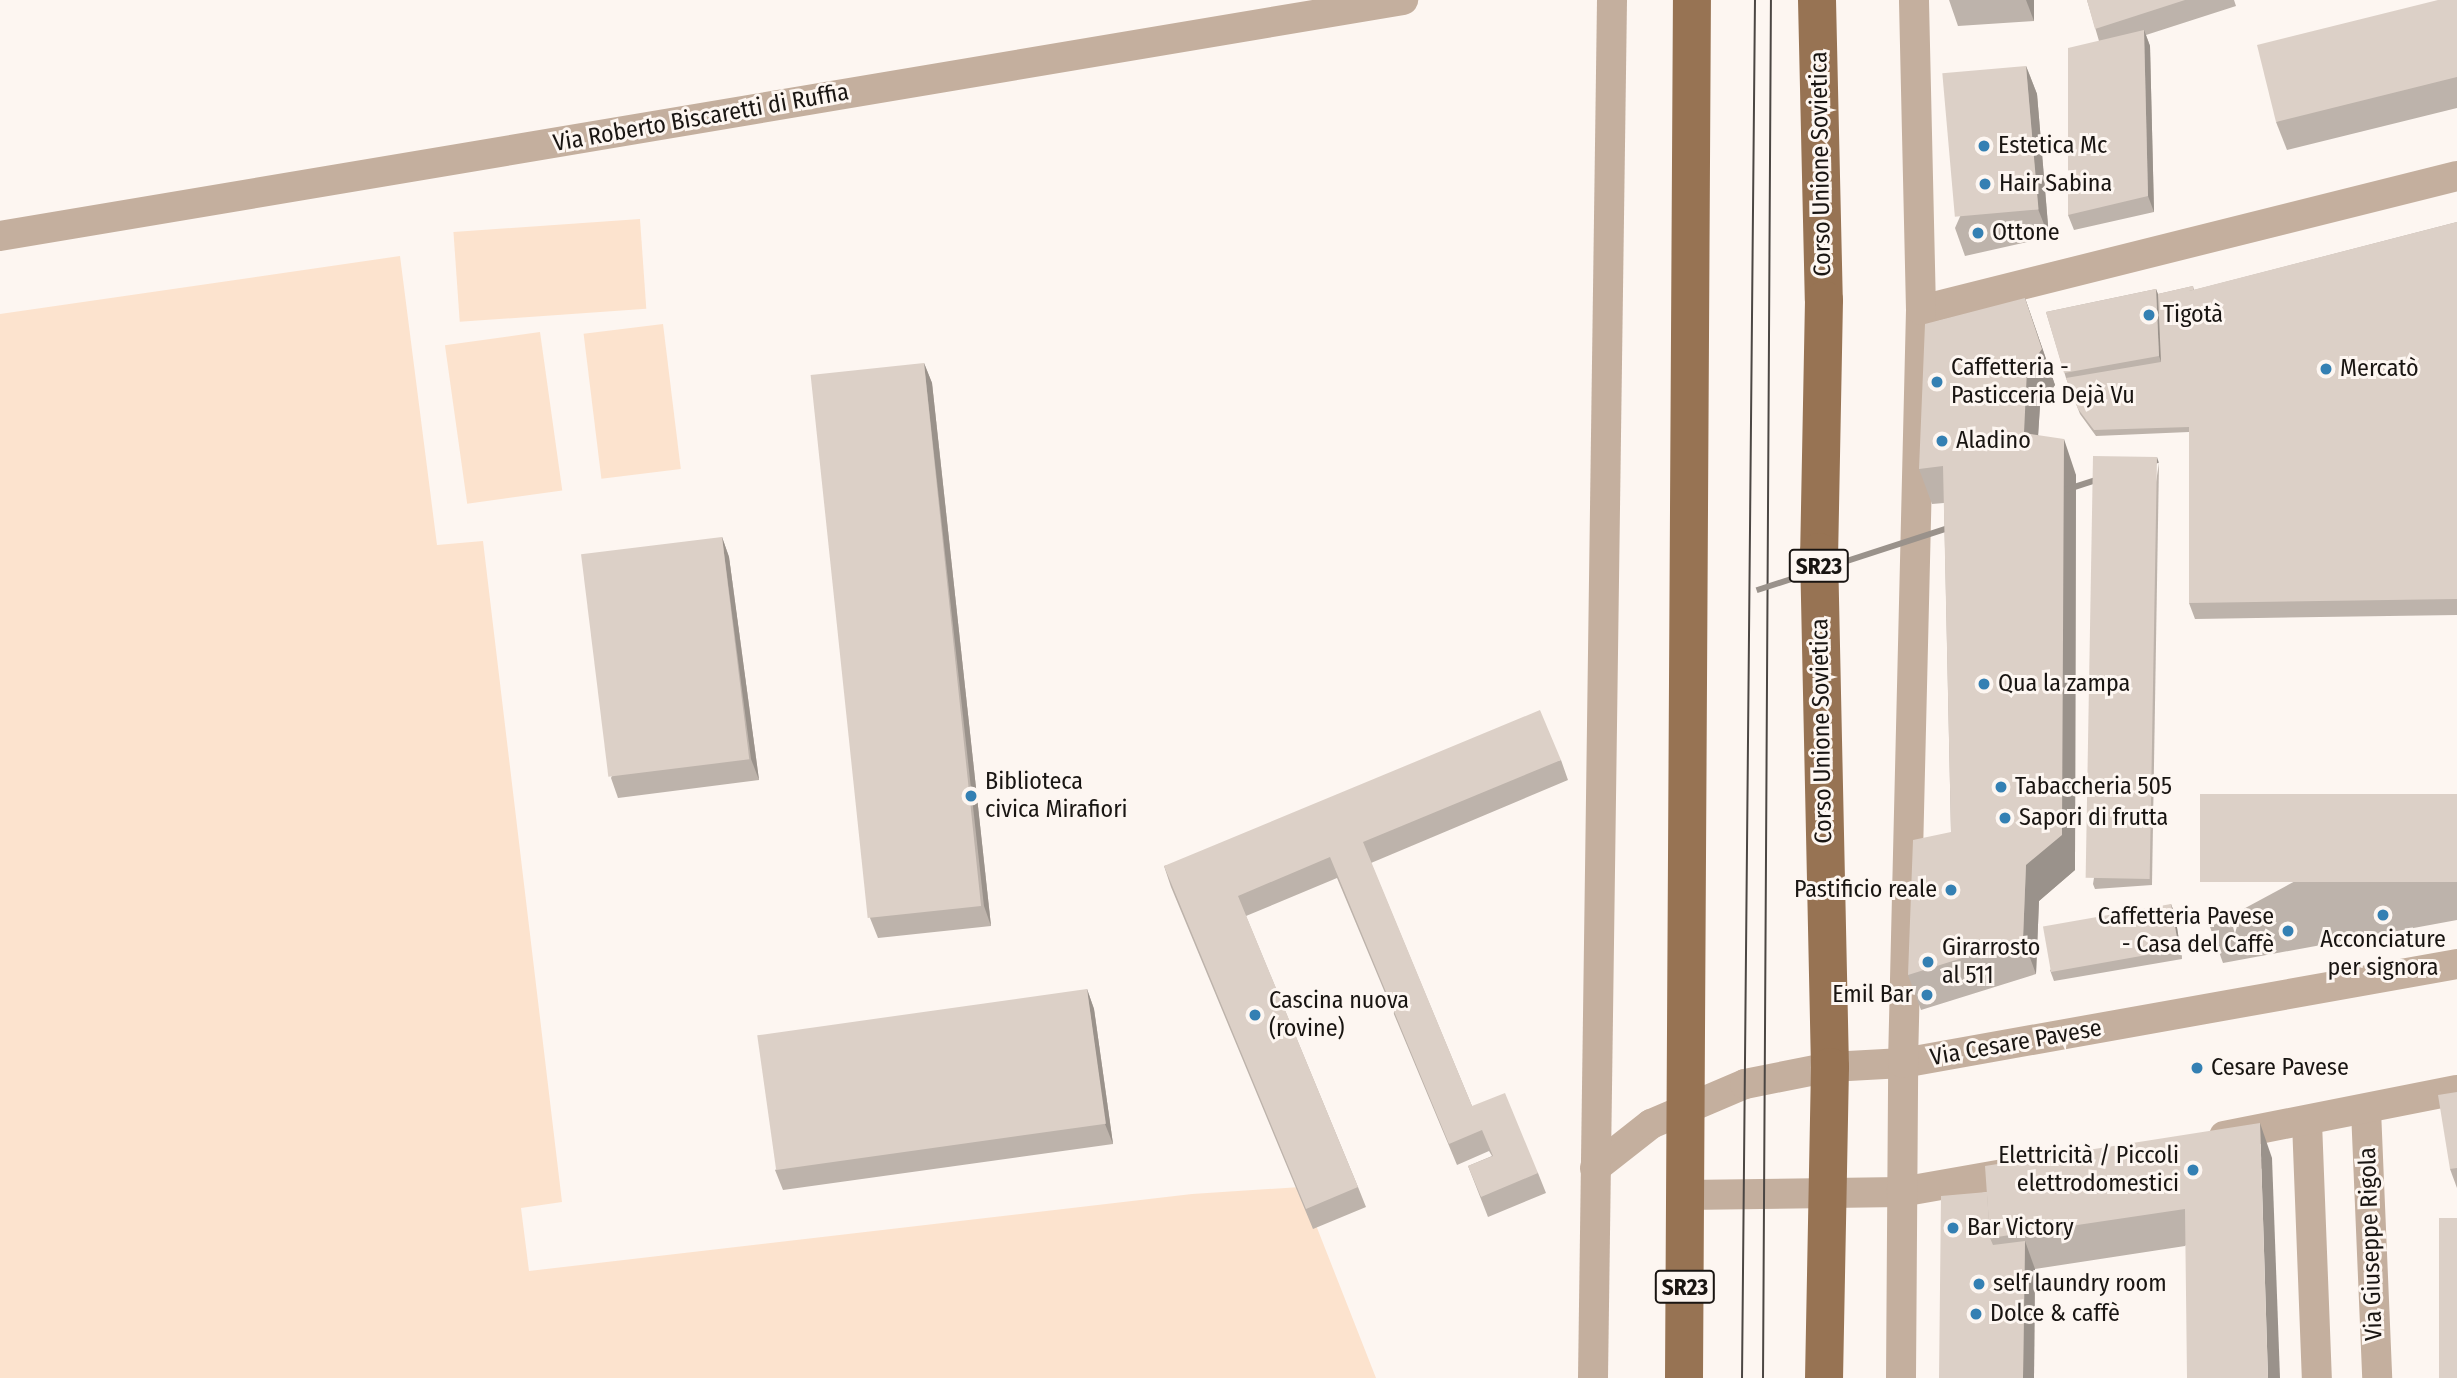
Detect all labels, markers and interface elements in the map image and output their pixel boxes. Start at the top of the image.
street label: Corso Unione Sovietica [1805,51,1837,277]
street label: Via Roberto Biscaretti di Ruffia [551,78,851,158]
place label: Estetica Mc [1998,132,2107,160]
marker: Estetica Mc [1976,138,1992,154]
place label: Hair Sabina [1999,170,2112,198]
marker: Hair Sabina [1977,176,1993,192]
place label: Ottone [1992,219,2060,247]
marker: Ottone [1970,225,1986,241]
place label: Tigotà [2163,301,2223,329]
marker: Tigotà [2141,307,2157,323]
place label: Caffetteria - Pasticceria Dejà Vu [1951,354,2135,410]
place label: Mercatò [2340,355,2419,383]
marker: Mercatò [2318,361,2334,377]
marker: Caffetteria - Pasticceria Dejà Vu [1929,374,1945,390]
place label: Aladino [1956,427,2031,455]
marker: Aladino [1934,433,1950,449]
road number: SR23 [1787,546,1850,586]
street label: Corso Unione Sovietica [1806,618,1838,844]
place label: Qua la zampa [1998,670,2130,698]
marker: Qua la zampa [1976,676,1992,692]
place label: Biblioteca civica Mirafiori [985,768,1128,824]
place label: Tabaccheria 505 [2015,773,2172,801]
marker: Tabaccheria 505 [1993,779,2009,795]
marker: Biblioteca civica Mirafiori [963,788,979,804]
place label: Sapori di frutta [2019,804,2168,832]
marker: Sapori di frutta [1997,810,2013,826]
place label: Pastificio reale [1794,876,1937,904]
marker: Pastificio reale [1943,882,1959,898]
place label: Caffetteria Pavese - Casa del Caffè [2098,903,2274,959]
marker: Acconciature per signora [2375,907,2391,923]
marker: Caffetteria Pavese - Casa del Caffè [2280,923,2296,939]
place label: Acconciature per signora [2320,926,2446,982]
place label: Girarrosto al 511 [1942,934,2040,990]
marker: Girarrosto al 511 [1920,954,1936,970]
place label: Emil Bar [1832,981,1913,1009]
place label: Cascina nuova (rovine) [1269,987,1409,1043]
marker: Emil Bar [1919,987,1935,1003]
marker: Cascina nuova (rovine) [1247,1007,1263,1023]
street label: Via Cesare Pavese [1928,1014,2104,1072]
place label: Cesare Pavese [2211,1054,2349,1082]
marker: Cesare Pavese [2189,1060,2205,1076]
place label: Elettricità / Piccoli elettrodomestici [1998,1142,2179,1198]
street label: Via Giuseppe Rigola [2353,1147,2389,1341]
marker: Elettricità / Piccoli elettrodomestici [2185,1162,2201,1178]
place label: Bar Victory [1967,1214,2074,1242]
marker: Bar Victory [1945,1220,1961,1236]
road number: SR23 [1654,1268,1716,1306]
place label: self laundry room [1993,1270,2167,1298]
marker: self laundry room [1971,1276,1987,1292]
place label: Dolce & caffè [1990,1300,2120,1328]
marker: Dolce & caffè [1968,1306,1984,1322]

